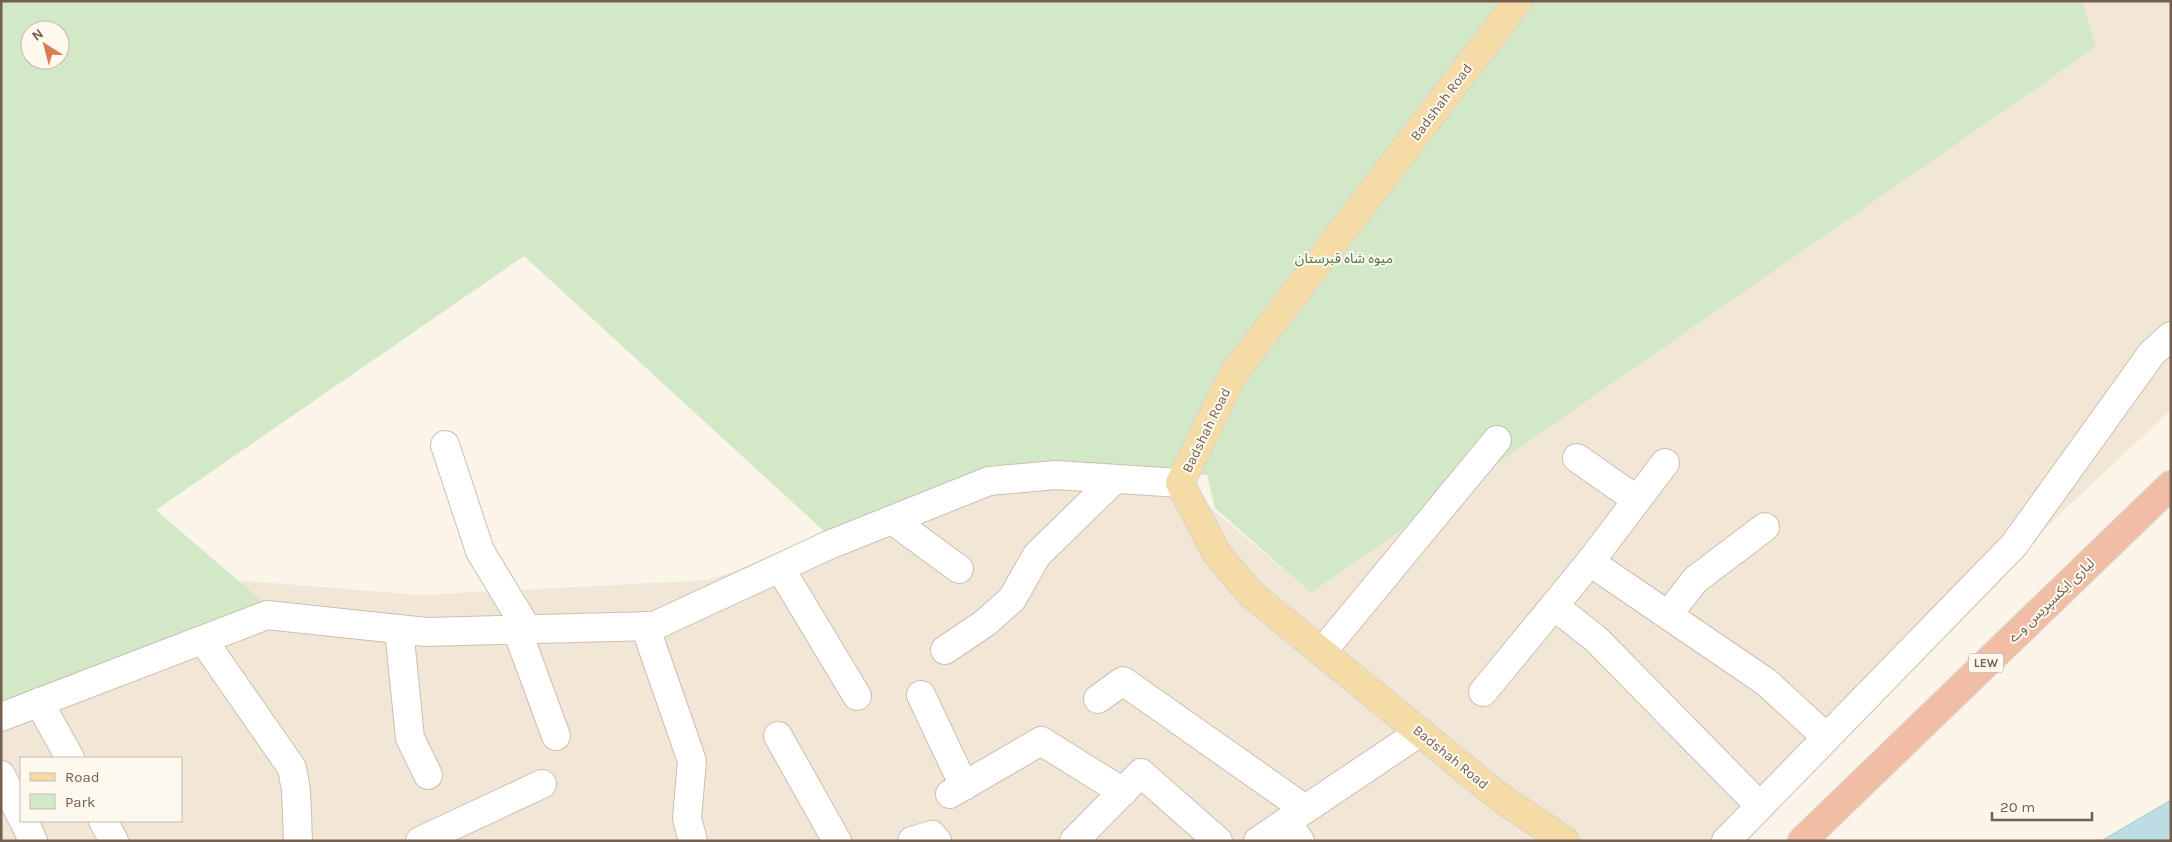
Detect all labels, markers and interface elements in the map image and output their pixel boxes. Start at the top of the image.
north arrow [20,20,70,70]
text: N [29,25,47,45]
street label: Badshah Road [1407,60,1476,144]
park label: میوہ شاہ قبرستان [1295,250,1393,267]
street label: Badshah Road [1179,385,1234,475]
street label: لیاری ایکسپریس وے [2005,555,2099,647]
road number: LEW [1968,654,2004,672]
street label: Badshah Road [1410,722,1492,793]
legend [20,757,182,822]
text: Road [65,768,100,786]
scale bar [1992,790,2092,822]
text: Park [65,793,95,811]
text: 20 m [2000,798,2035,816]

